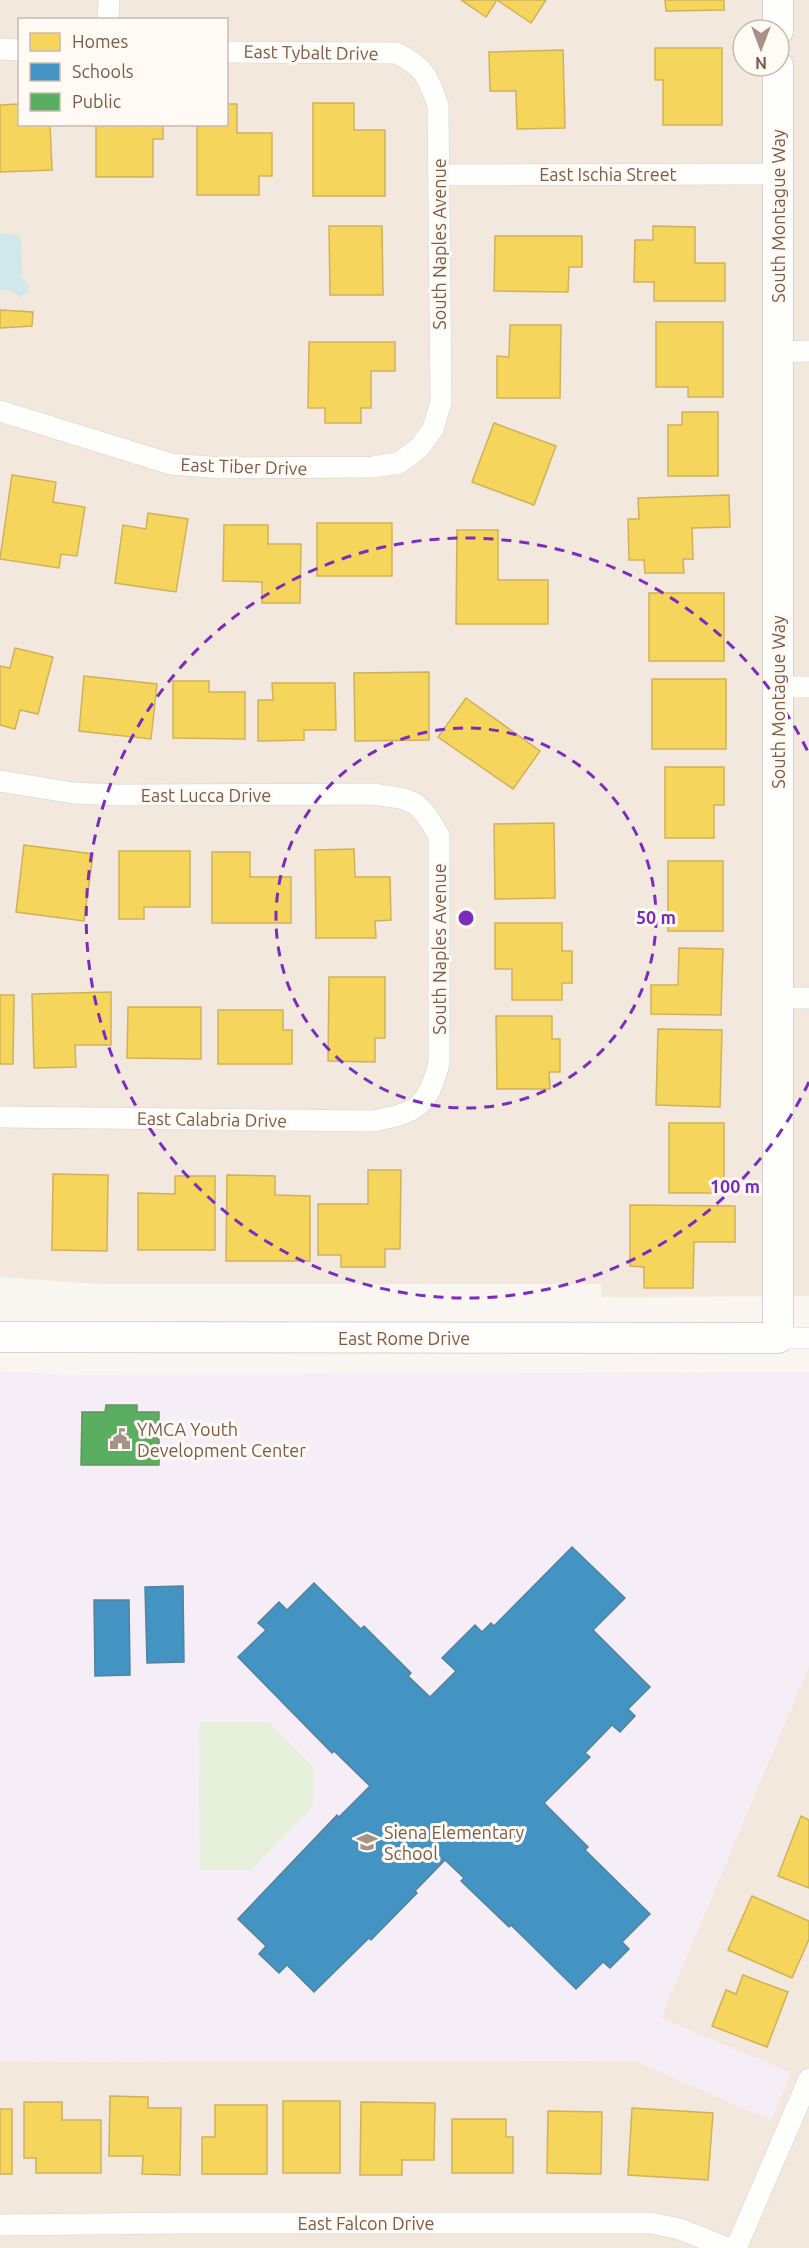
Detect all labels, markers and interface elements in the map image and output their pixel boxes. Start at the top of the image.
legend [18,18,228,126]
north arrow [731,18,791,78]
text: Homes [72,31,129,51]
street label: East Tybalt Drive [243,41,379,63]
text: N [755,54,767,72]
text: Schools [72,61,134,81]
text: Public [72,91,121,111]
street label: South Montague Way [768,129,788,303]
street label: South Naples Avenue [429,158,449,330]
street label: East Ischia Street [539,164,677,184]
street label: East Tiber Drive [180,454,308,478]
street label: South Montague Way [768,615,788,789]
street label: East Lucca Drive [141,785,271,805]
street label: South Naples Avenue [429,863,449,1035]
text: 50 m [636,907,676,927]
centre of rings [456,908,476,928]
street label: East Calabria Drive [137,1108,287,1130]
text: 100 m [710,1176,760,1196]
street label: East Rome Drive [338,1328,470,1348]
place label: YMCA Youth Development Center [137,1419,306,1460]
public building icon: YMCA Youth Development Center [108,1427,132,1451]
place label: Siena Elementary School [384,1822,524,1863]
school or university icon: Siena Elementary School [355,1830,379,1854]
street label: East Falcon Drive [298,2213,434,2233]

